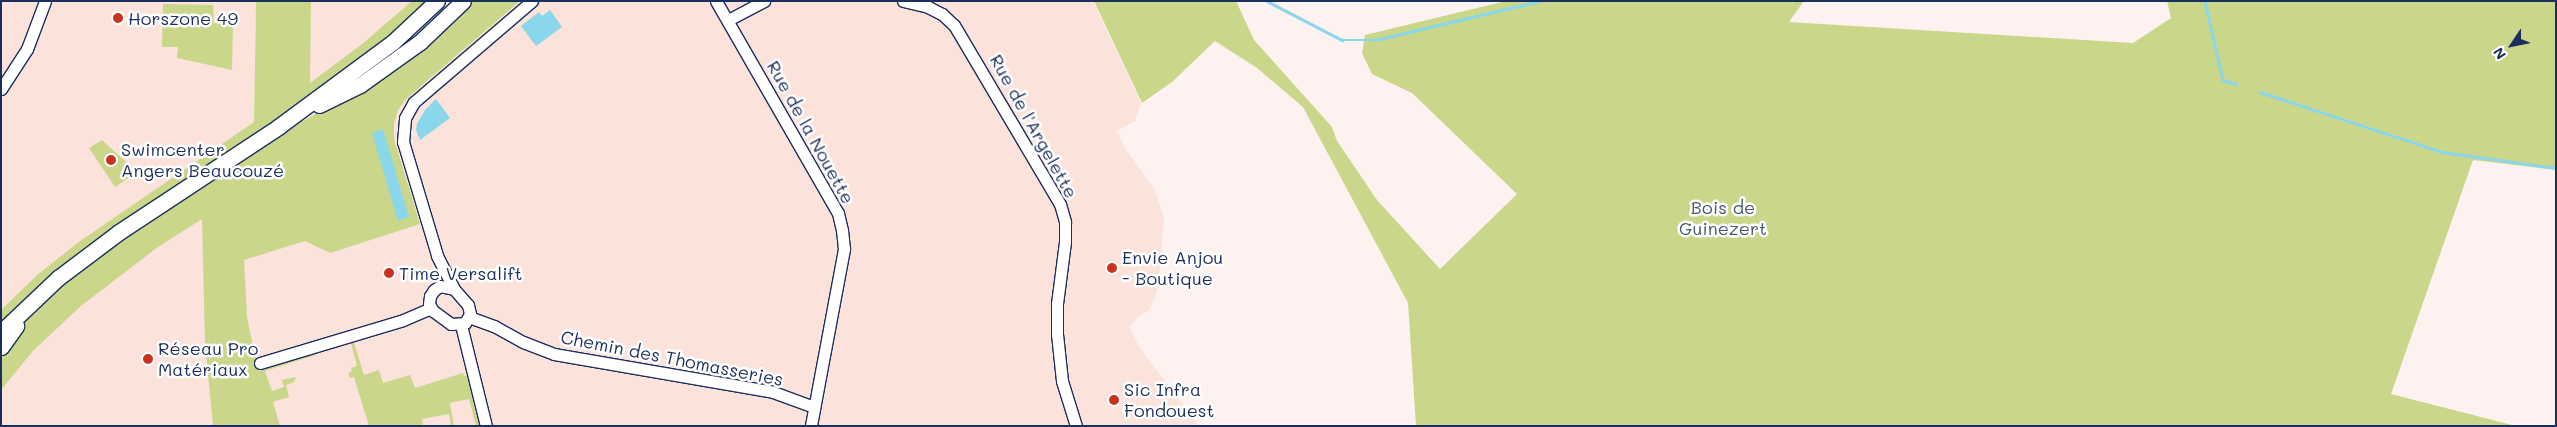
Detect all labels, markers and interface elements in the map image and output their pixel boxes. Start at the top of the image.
place label: Horszone 49 [128,7,238,29]
marker: Horszone 49 [112,12,124,24]
north arrow [2487,20,2537,70]
text: N [2488,44,2510,63]
street label: Rue de l'Argelette [986,50,1082,202]
street label: Rue de la Nouette [763,57,859,207]
place label: Swimcenter Angers Beaucouzé [121,139,284,182]
marker: Swimcenter Angers Beaucouzé [105,154,117,166]
park label: Bois de Guinezert [1679,197,1767,240]
place label: Envie Anjou - Boutique [1122,247,1223,290]
place label: Time Versalift [399,262,522,284]
marker: Envie Anjou - Boutique [1106,262,1118,274]
marker: Time Versalift [383,267,395,279]
street label: Chemin des Thomasseries [559,326,785,390]
place label: Réseau Pro Matériaux [158,338,258,380]
marker: Réseau Pro Matériaux [142,353,154,365]
place label: Sic Infra Fondouest [1124,379,1214,422]
marker: Sic Infra Fondouest [1108,394,1120,406]

